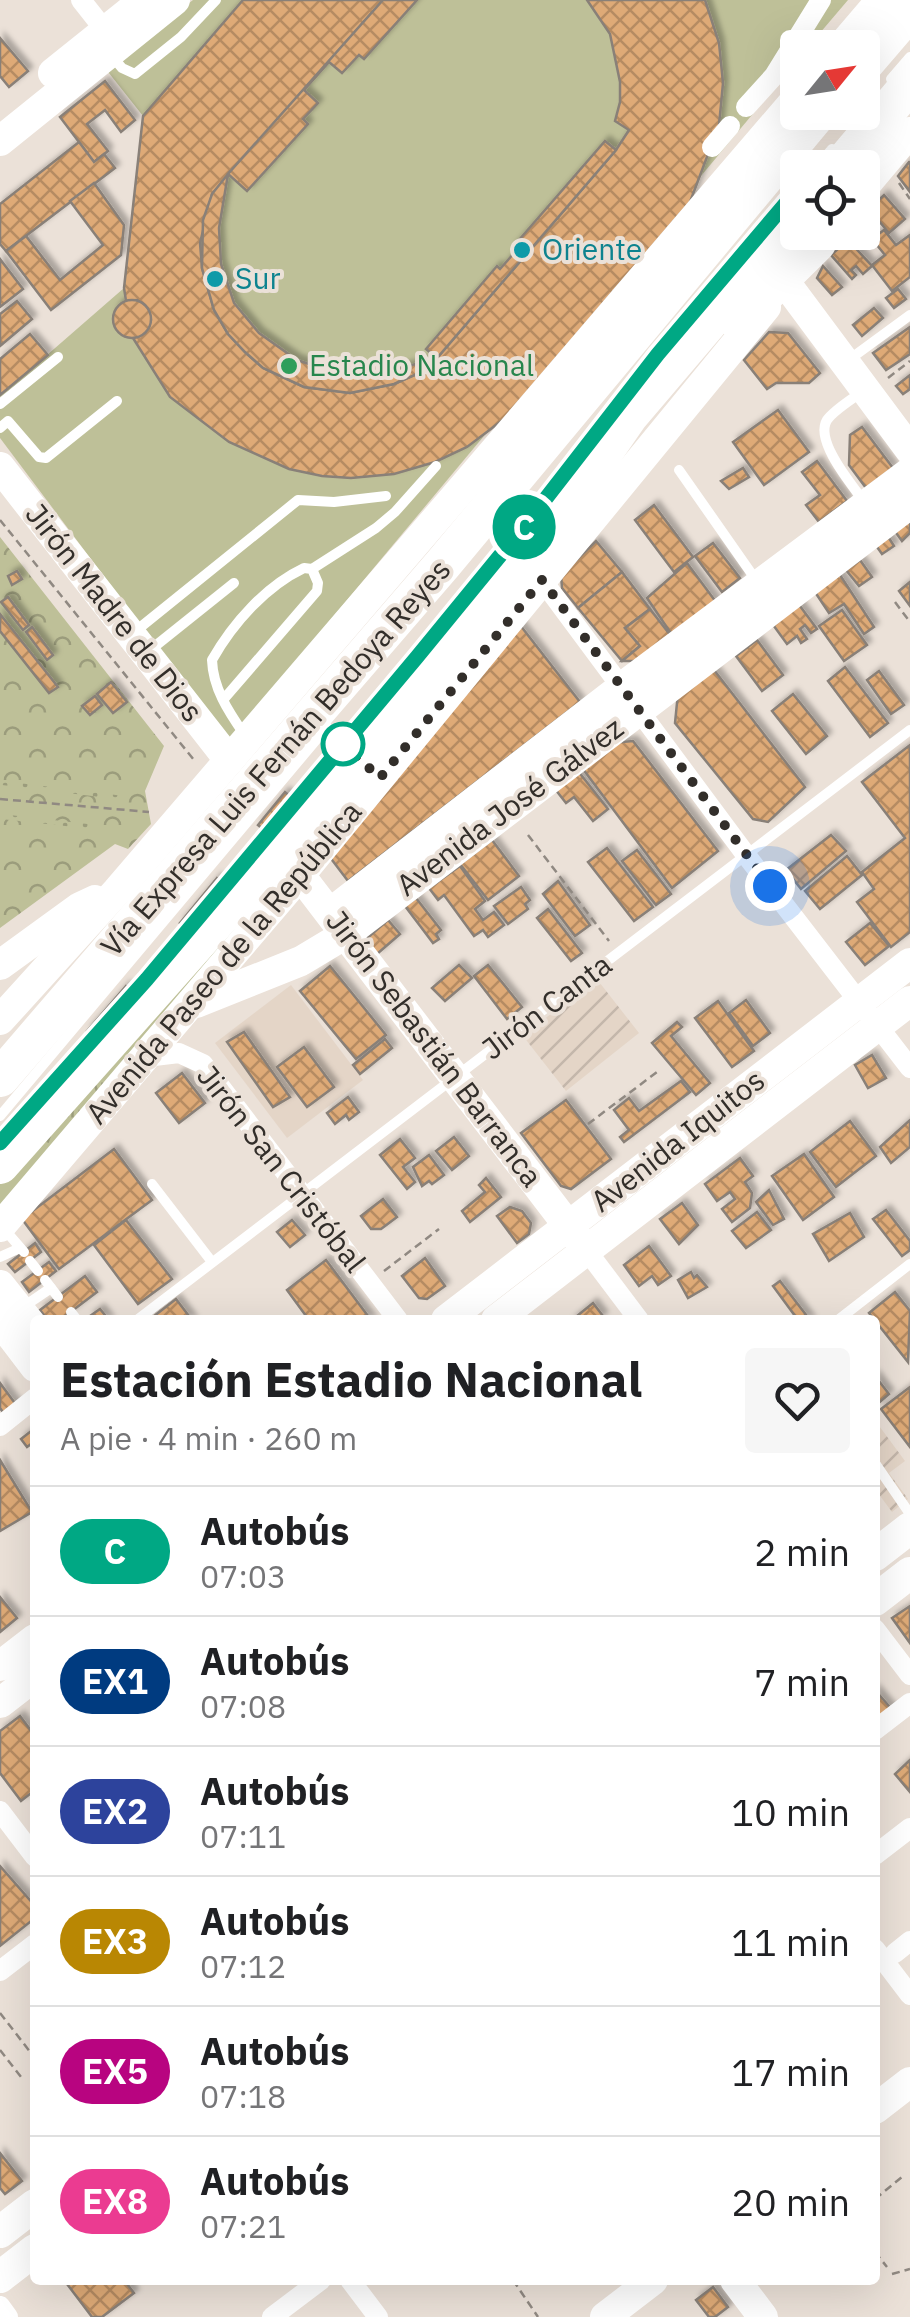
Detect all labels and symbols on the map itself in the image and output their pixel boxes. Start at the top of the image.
north arrow [780,30,880,130]
place label: Oriente [542,229,642,268]
marker: Oriente [511,239,533,261]
place label: Sur [235,258,280,297]
marker: Sur [204,268,226,290]
place label: Estadio Nacional [309,345,534,384]
marker: Estadio Nacional [278,355,300,377]
line badge: C [492,494,556,560]
street label: Jirón Madre de Dios [18,495,213,729]
street label: Vía Expresa Luis Fernán Bedoya Reyes [91,550,458,964]
street label: Avenida José Gálvez [388,708,630,904]
unlabelled marker [322,723,364,765]
street label: Avenida Paseo de la República [76,793,369,1131]
your location [745,861,795,911]
street label: Jirón Sebastián Barranca [318,902,552,1194]
street label: Jirón Canta [473,944,619,1067]
street label: Jirón San Cristóbal [189,1057,375,1280]
street label: Avenida Iquitos [582,1060,772,1220]

